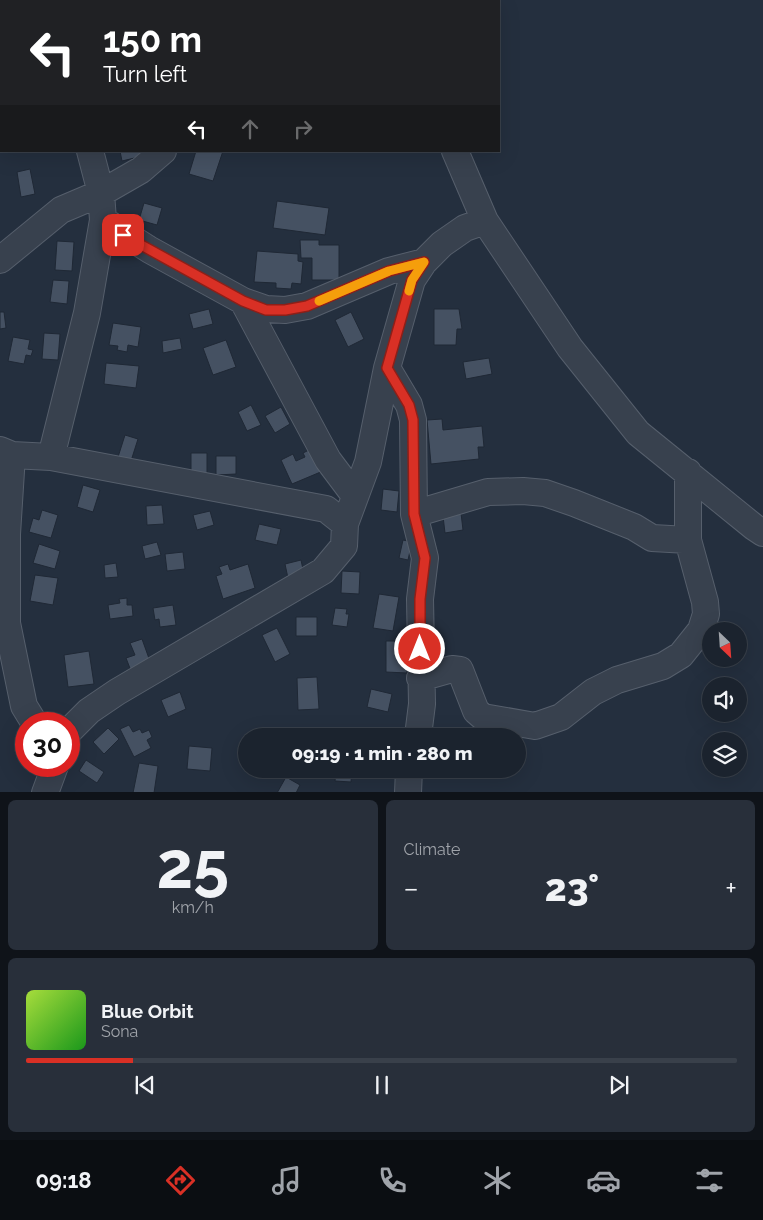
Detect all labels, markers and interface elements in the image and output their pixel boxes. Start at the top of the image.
text: 150 m [103,19,202,60]
icon: left [20,20,85,85]
text: Turn left [103,61,187,87]
icon: left [183,115,211,143]
icon: ahead [236,115,264,143]
icon: right [289,115,317,143]
pin [102,214,144,256]
icon: arrive [109,221,137,249]
position arrow [393,622,445,674]
north arrow [702,622,748,668]
map controls [702,622,747,777]
button: sound [702,677,747,722]
speed limit sign: 30 [15,712,80,777]
button: layers [702,732,747,777]
text: 09:19 · 1 min · 280 m [291,742,473,764]
text: 25 [156,827,229,903]
text: Climate [404,840,460,859]
text: 23° [545,865,599,910]
text: − [404,872,419,905]
text: + [725,872,737,905]
text: km/h [172,898,214,917]
text: Blue Orbit [101,1000,193,1022]
text: Sona [101,1022,138,1041]
icon: previous [131,1071,159,1099]
icon: pause [368,1071,396,1099]
icon: next [605,1071,633,1099]
icon: directions [163,1163,198,1198]
icon: music [269,1163,304,1198]
icon: phone [375,1163,410,1198]
icon: climate [480,1163,515,1198]
icon: car [586,1163,621,1198]
icon: filters [692,1163,727,1198]
text: 09:18 [35,1167,92,1193]

